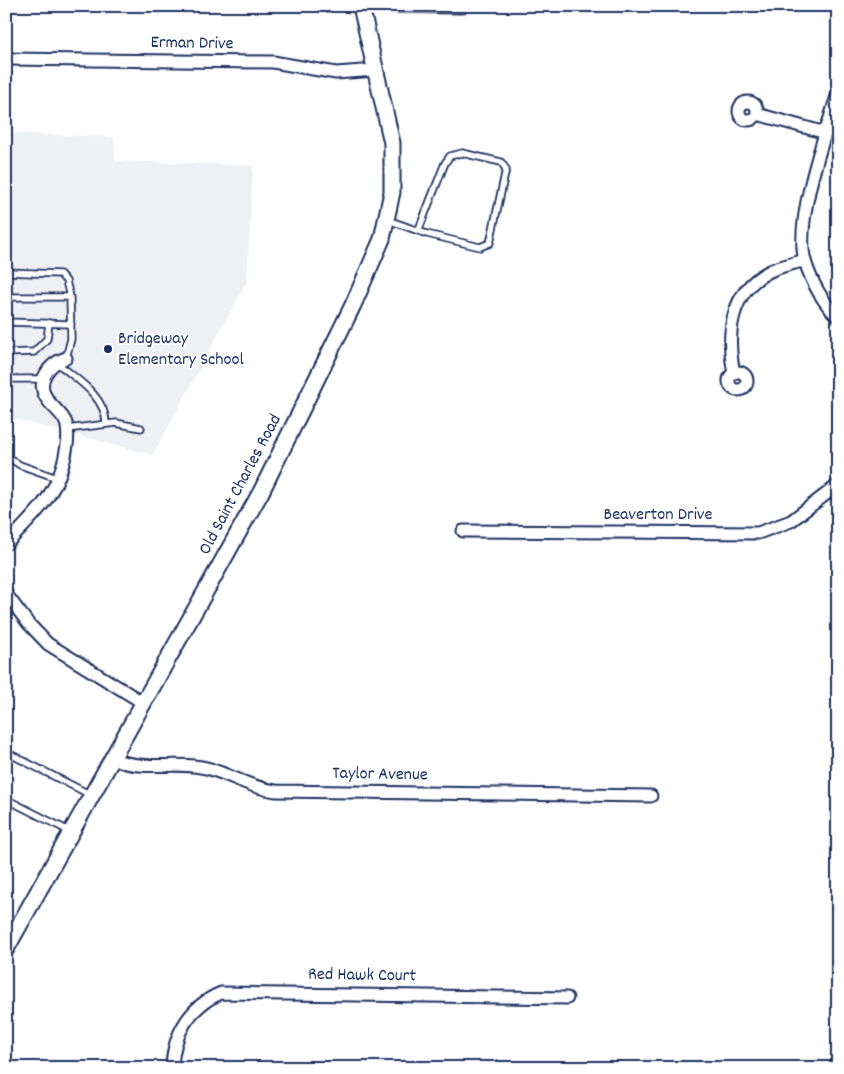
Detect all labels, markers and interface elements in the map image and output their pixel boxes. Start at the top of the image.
street label: Erman Drive [150,31,234,57]
place label: Bridgeway Elementary School [118,327,245,373]
marker: Bridgeway Elementary School [102,343,114,355]
street label: Old Saint Charles Road [193,410,289,560]
street label: Beaverton Drive [604,503,712,528]
street label: Taylor Avenue [332,762,428,788]
street label: Red Hawk Court [308,963,417,989]

